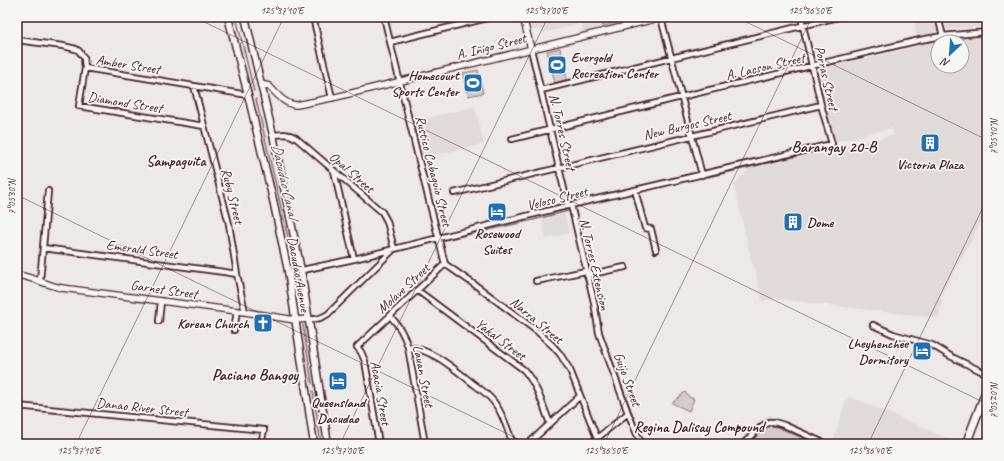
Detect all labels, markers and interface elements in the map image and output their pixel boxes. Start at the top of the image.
text: 125°37'10"E [260,4,305,17]
text: 125°37'00"E [524,4,569,17]
text: 125°36'50"E [788,4,833,17]
street label: A. Iñigo Street [455,29,529,63]
north arrow [930,34,970,74]
street label: Porras Street [811,44,843,114]
place label: Evergold Recreation Center [571,49,660,82]
street label: A. Lacson Street [724,49,808,84]
street label: Amber Street [95,51,163,78]
sports icon: Evergold Recreation Center [546,54,568,76]
text: N [938,54,952,71]
place label: Homecourt Sports Center [392,67,461,100]
sports icon: Homecourt Sports Center [462,72,484,94]
street label: Diamond Street [87,88,166,117]
street label: N. Torres Street [545,92,580,174]
street label: New Burgos Street [642,107,734,144]
street label: Rustico Cabaguio Street [412,114,456,230]
text: 7°05'10"N [987,118,1000,154]
building icon: Victoria Plaza [919,132,941,154]
district label: Barangay 20-B [791,137,878,157]
water label: Dacudao Canal [267,142,304,225]
street label: Opal Street [326,148,379,198]
district label: Sampaguita [146,152,208,171]
place label: Victoria Plaza [896,156,965,173]
street label: Ruby Street [217,167,248,227]
text: 7°05'30"N [5,178,18,214]
street label: Veloso Street [525,182,590,214]
hotel icon: Rosewood Suites [486,201,508,223]
building icon: Dome [782,211,804,233]
place label: Dome [807,214,834,231]
street label: N. Torres Extension [576,216,614,312]
place label: Rosewood Suites [474,225,522,258]
street label: Dacudao Avenue [284,235,314,314]
street label: Emerald Street [105,236,180,263]
street label: Molave Street [373,259,434,317]
street label: Garnet Street [129,276,201,303]
street label: Narra Street [507,293,568,348]
church icon: Korean Church [252,312,274,334]
place label: Korean Church [177,315,250,332]
street label: Yakal Street [472,315,530,365]
place label: Lheyhenchee Dormitory [848,335,909,368]
hotel icon: Lheyhenchee Dormitory [911,340,933,362]
street label: Lauan Street [409,344,438,410]
street label: Guijo Street [610,350,646,410]
street label: Acacia Street [366,360,395,428]
district label: Paciano Bangoy [212,365,300,385]
hotel icon: Queensland Dacudao [327,370,349,392]
text: 7°05'20"N [987,382,1000,418]
street label: Danao River Street [96,394,191,421]
place label: Queensland Dacudao [311,394,367,427]
district label: Regina Dalisay Compound [634,418,767,437]
text: 125°37'10"E [57,444,102,457]
text: 125°37'00"E [320,444,365,457]
text: 125°36'50"E [584,444,629,457]
text: 125°36'40"E [848,444,893,457]

